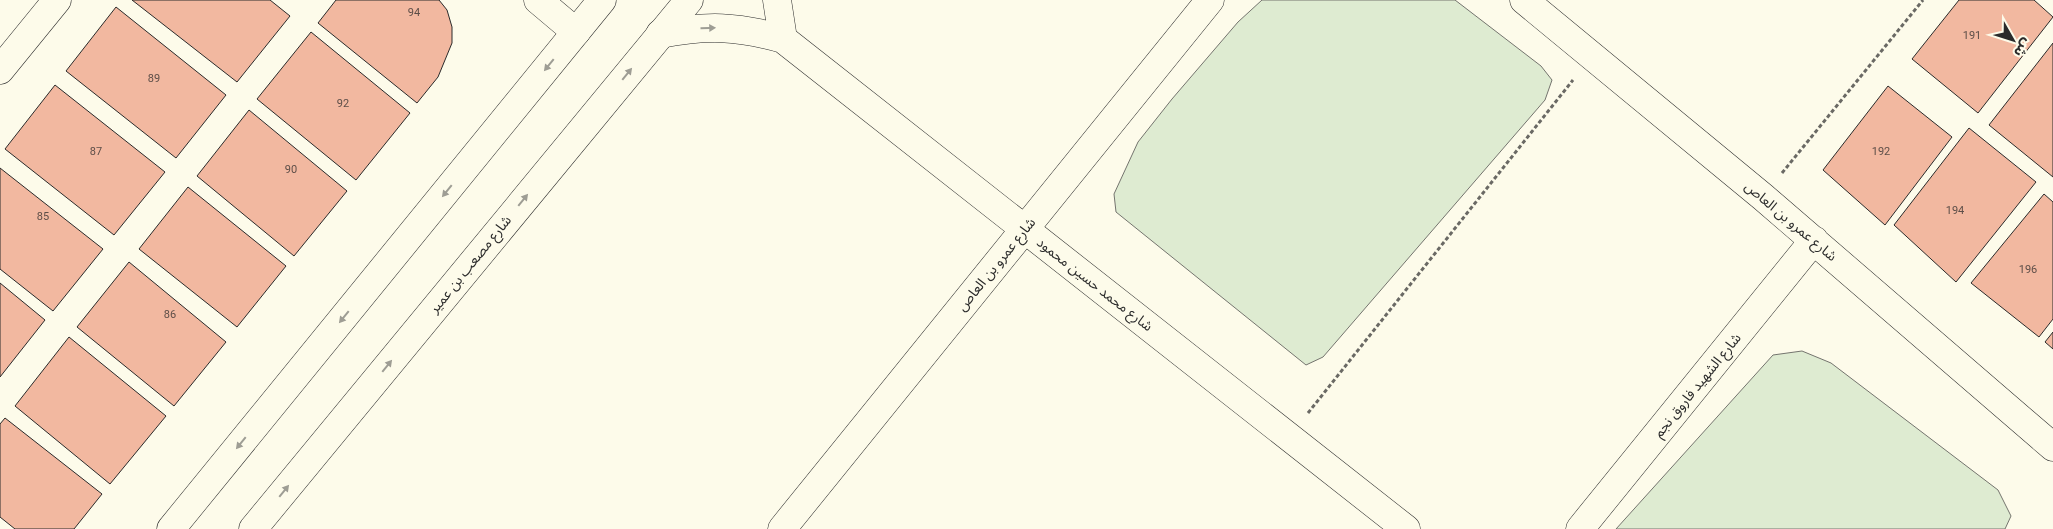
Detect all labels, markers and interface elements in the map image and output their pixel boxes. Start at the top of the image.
house number: 94 [408,6,420,19]
north arrow [1988,15,2038,65]
one-way arrow [700,23,716,31]
house number: 191 [1963,29,1981,42]
text: ش [2011,36,2035,61]
one-way arrow [544,58,555,71]
one-way arrow [621,68,632,81]
house number: 89 [148,72,160,85]
house number: 92 [337,97,349,110]
house number: 87 [90,145,102,158]
house number: 192 [1872,145,1890,158]
house number: 90 [285,163,297,176]
street label: شارع عمرو بن العاص [1740,178,1840,266]
one-way arrow [441,184,452,197]
one-way arrow [518,194,529,207]
house number: 194 [1946,204,1964,217]
house number: 85 [37,210,49,223]
street label: شارع مصعب بن عمير [425,212,517,319]
street label: شارع عمرو بن العاص [954,214,1041,316]
street label: شارع محمد حسين محمود [1032,234,1156,337]
house number: 196 [2019,263,2037,276]
house number: 86 [164,308,176,321]
one-way arrow [339,310,350,323]
street label: شارع الشهيد فاروق نجم [1650,330,1746,442]
one-way arrow [381,360,392,373]
one-way arrow [236,436,247,449]
one-way arrow [278,485,289,498]

